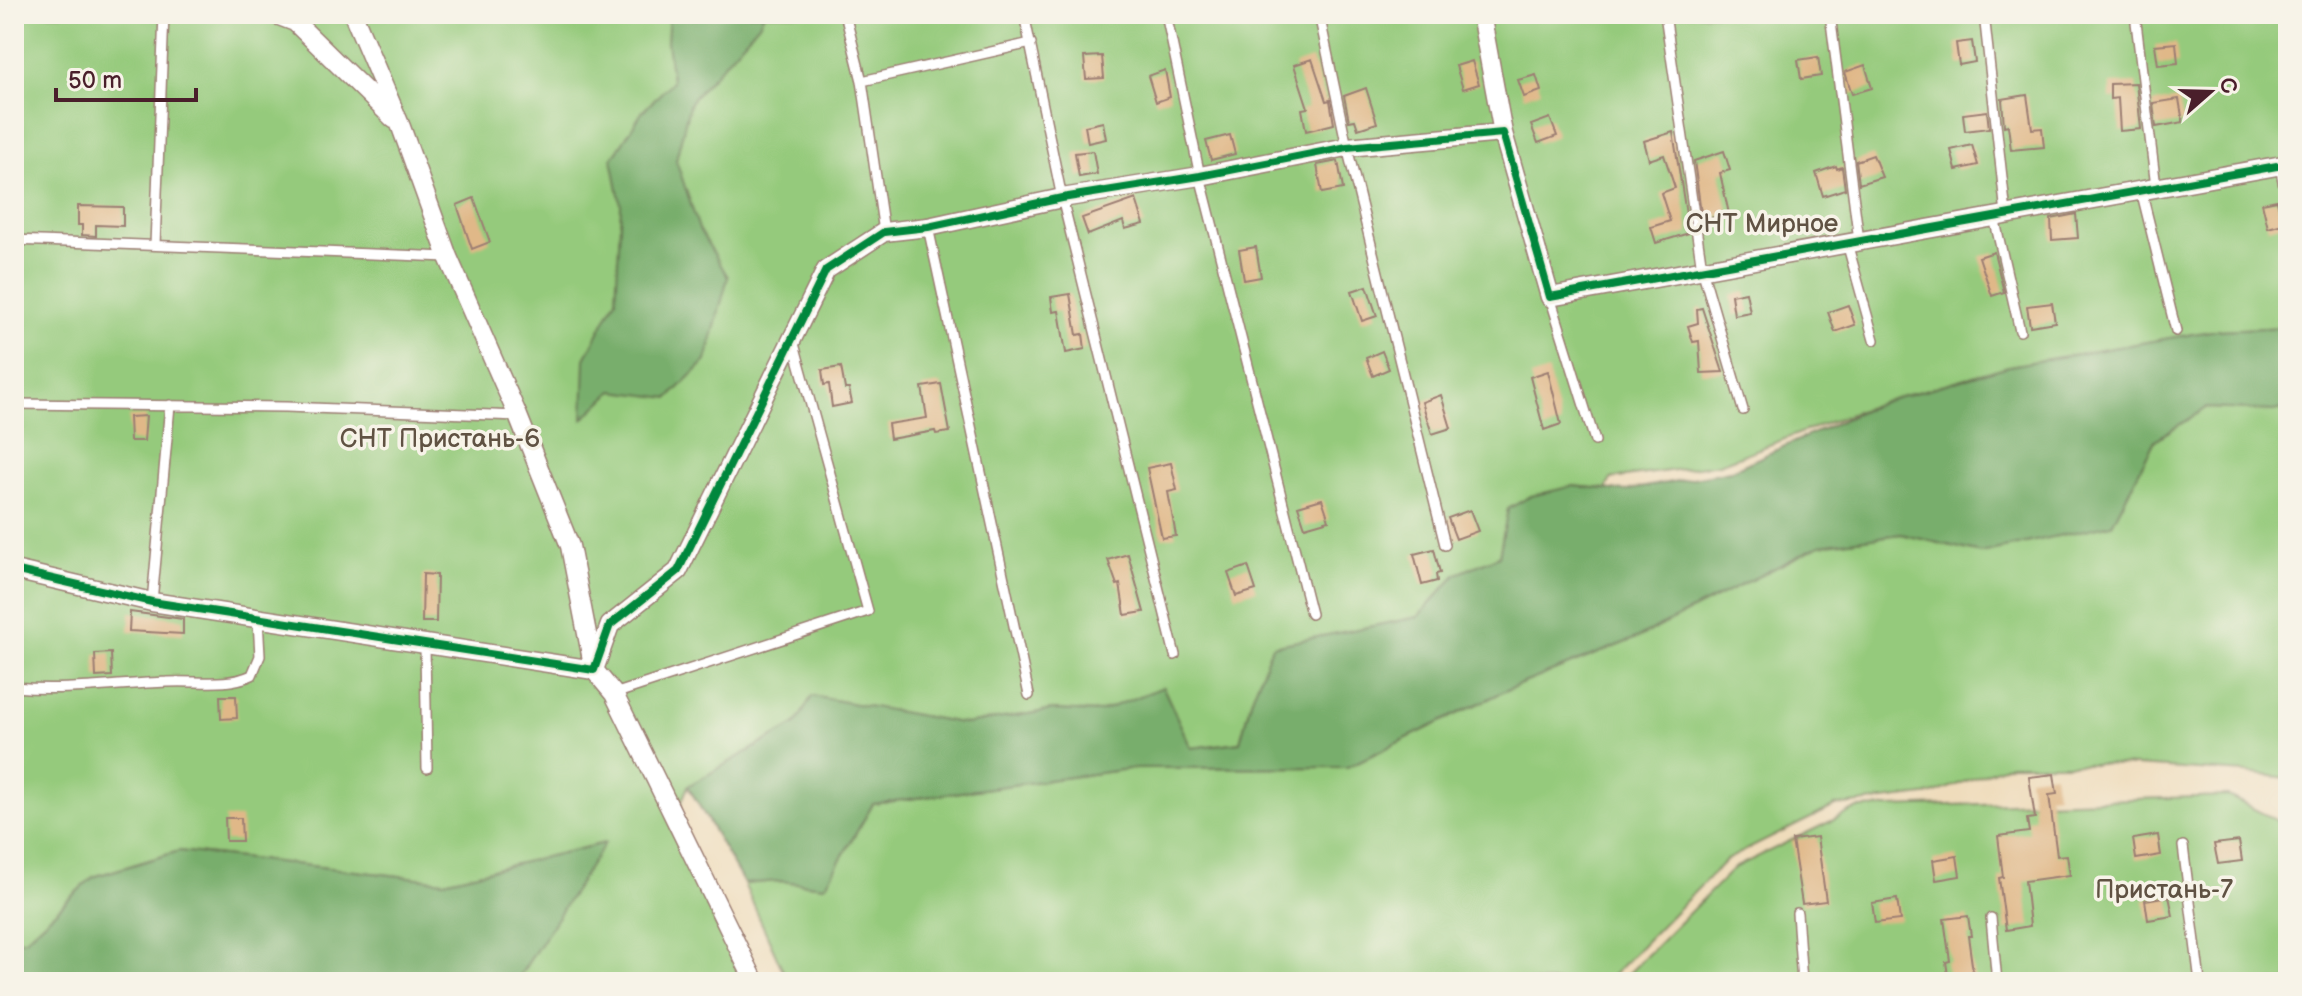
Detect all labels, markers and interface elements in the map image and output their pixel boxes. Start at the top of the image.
scale bar [56,52,196,102]
north arrow [2170,52,2250,132]
text: 50 m [68,66,122,95]
text: С [2212,74,2243,97]
park label: СНТ Мирное [1686,209,1838,240]
park label: СНТ Пристань-6 [340,424,540,455]
park label: Пристань-7 [2095,875,2233,906]

